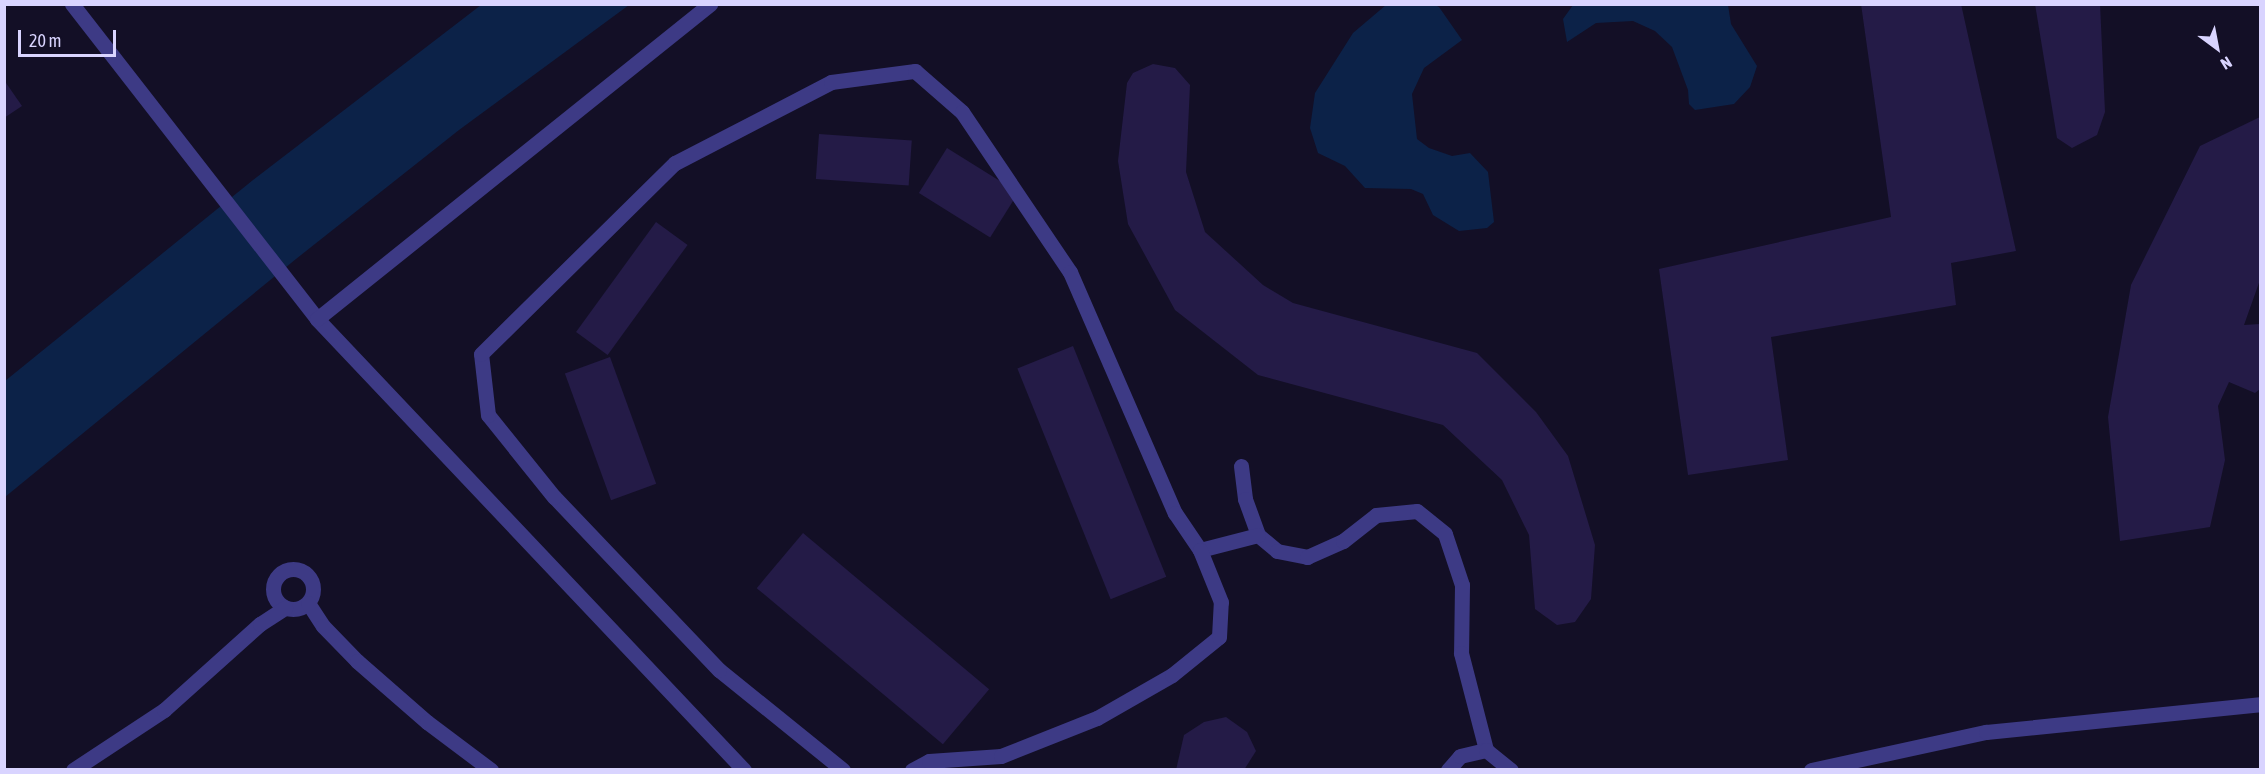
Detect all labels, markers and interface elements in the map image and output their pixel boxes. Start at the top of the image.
scale bar [21,18,118,56]
north arrow [2187,18,2247,78]
text: 20 m [29,30,61,51]
text: N [2218,53,2235,73]

